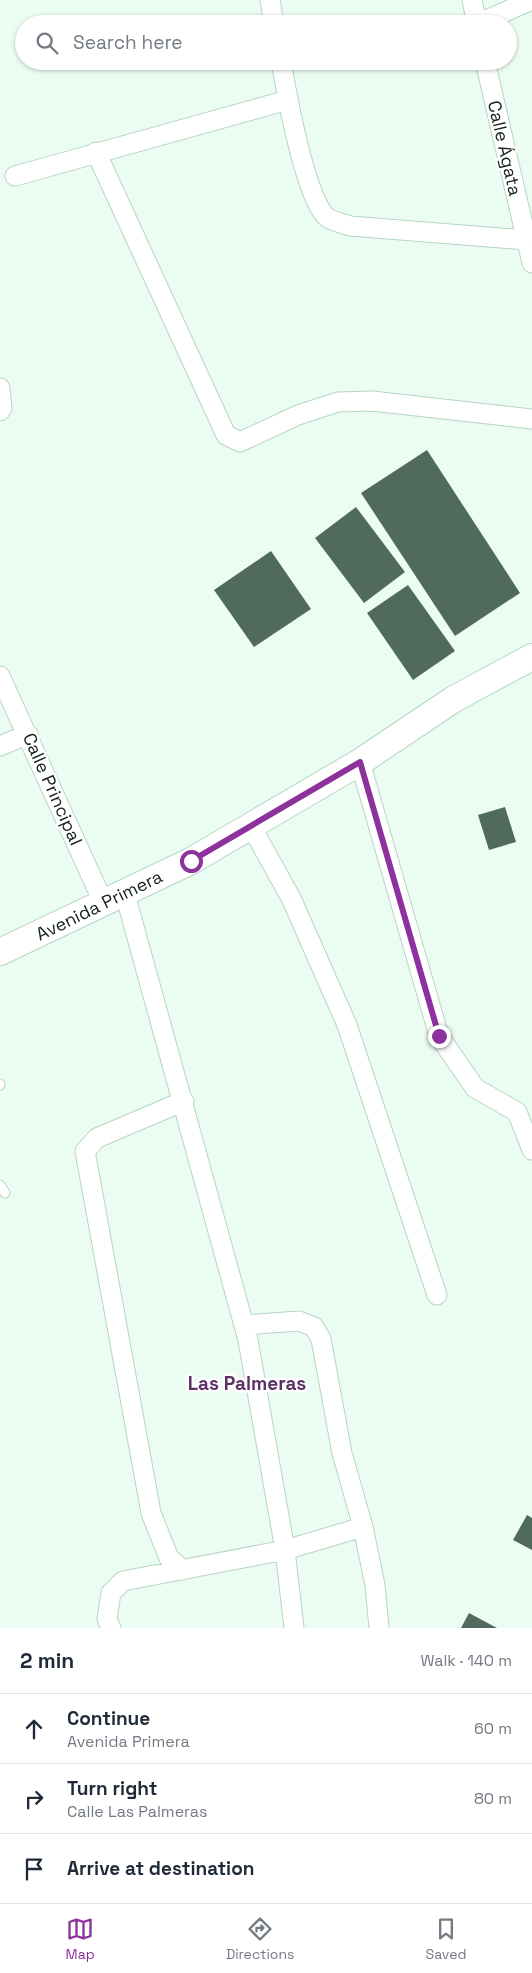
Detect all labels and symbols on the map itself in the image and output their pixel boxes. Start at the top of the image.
street label: Calle Ágata [483,98,527,198]
street label: Calle Principal [18,729,88,849]
route start [180,850,203,873]
street label: Avenida Primera [32,864,166,946]
route end [428,1025,451,1048]
district label: Las Palmeras [188,1371,306,1396]

